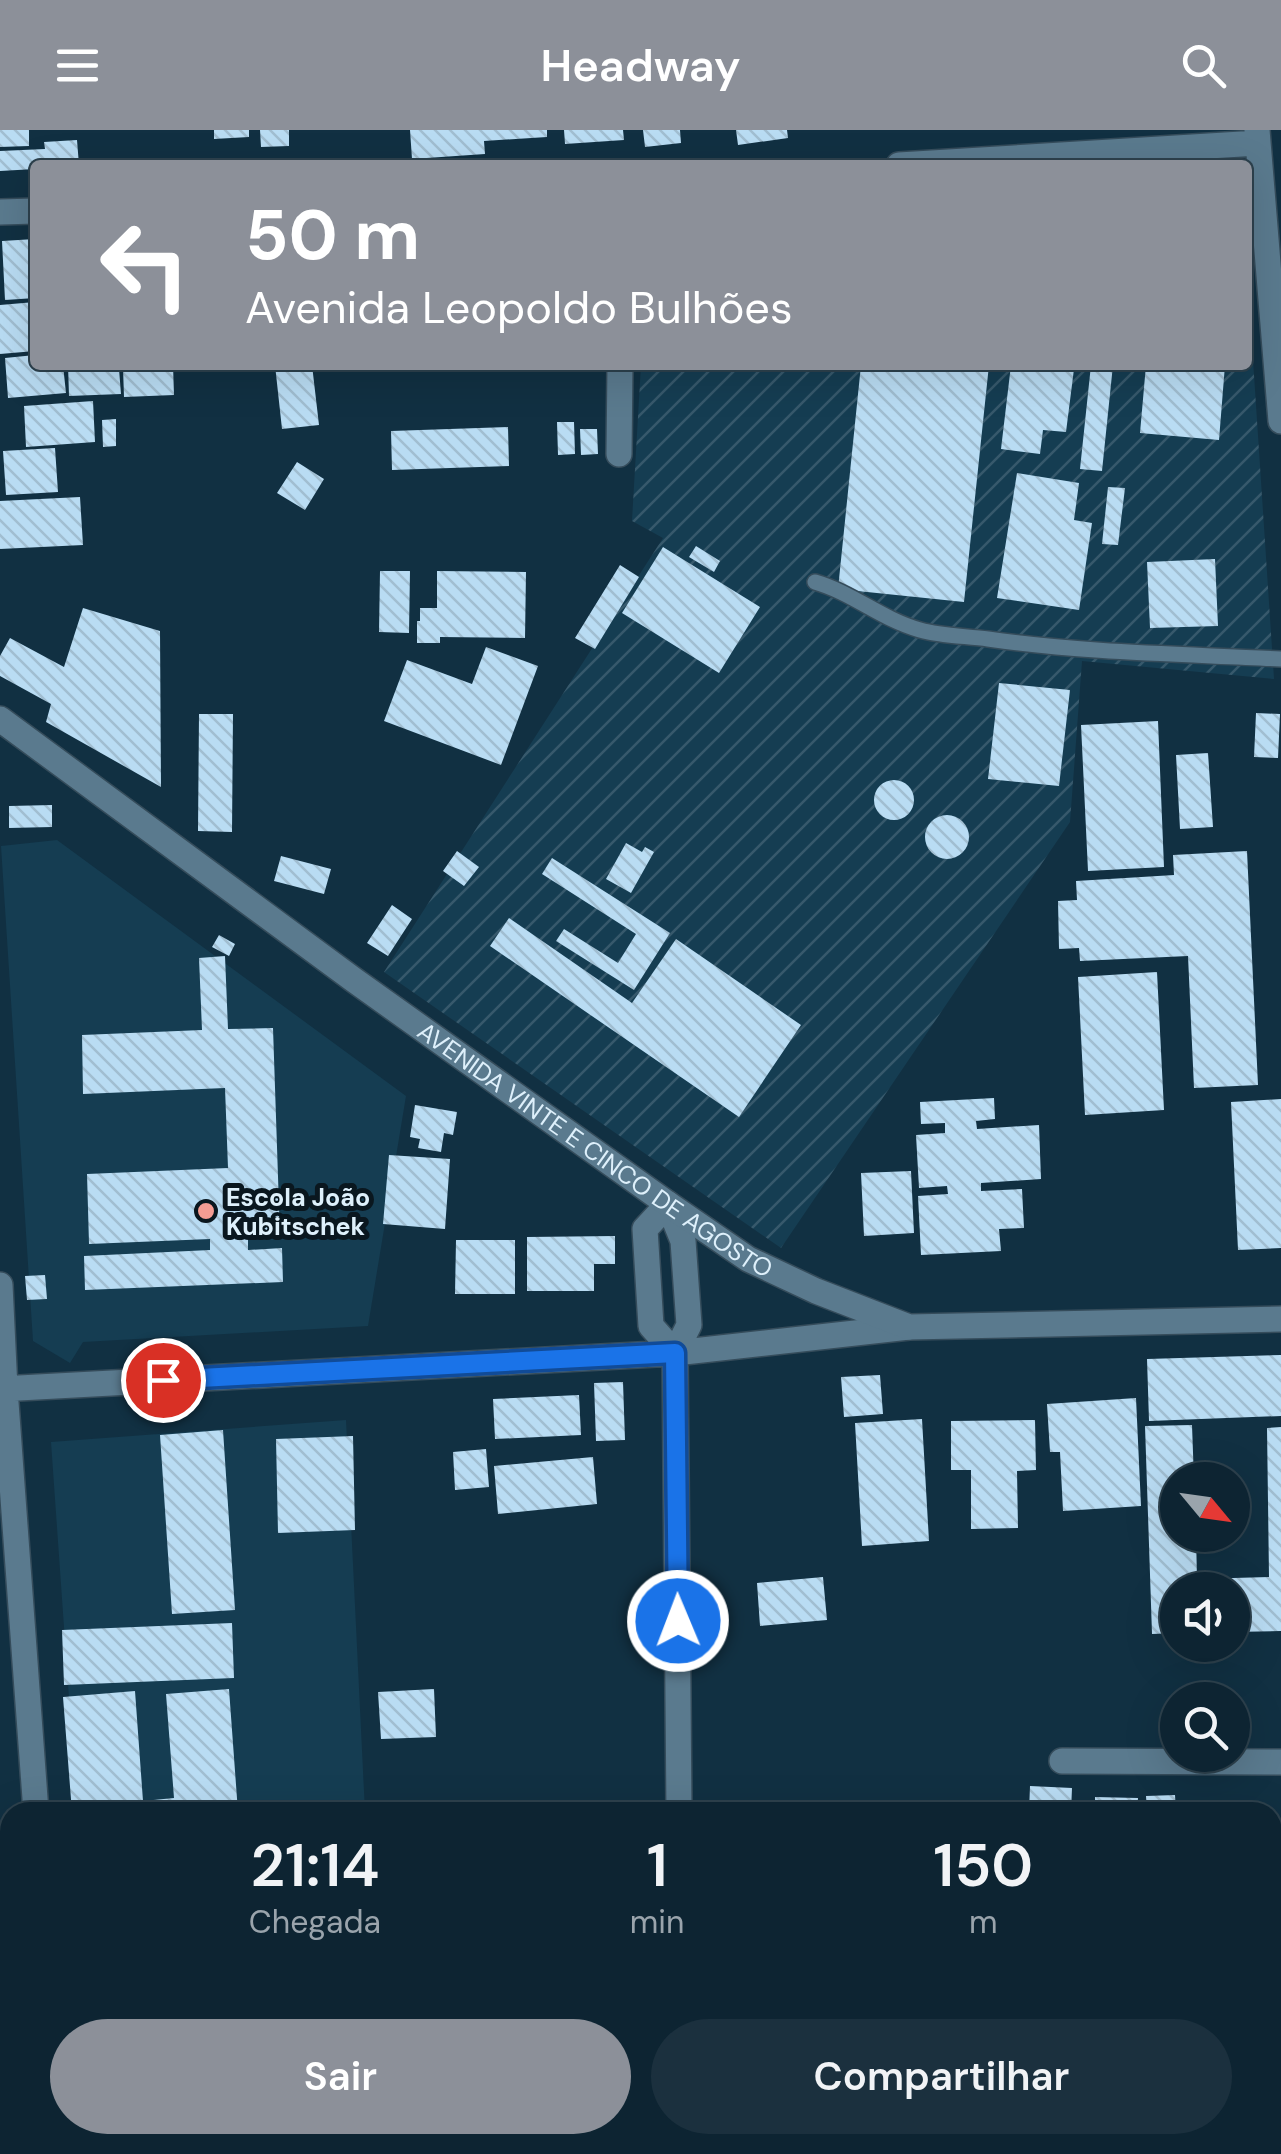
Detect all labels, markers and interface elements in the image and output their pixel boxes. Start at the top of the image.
text: Headway [541,36,740,95]
icon: menu [50,38,105,93]
icon: search [1176,38,1231,93]
text: 50 m [245,190,420,281]
icon: left [80,200,210,330]
text: Avenida Leopoldo Bulhões [245,278,792,337]
street label: AVENIDA VINTE E CINCO DE AGOSTO [411,1015,778,1285]
place label: Escola João Kubitschek [226,1181,370,1243]
marker: Escola João Kubitschek [195,1200,217,1222]
pin [121,1338,206,1423]
icon: arrive [136,1353,191,1408]
north arrow [1160,1462,1250,1552]
map controls [1160,1462,1250,1772]
position arrow [626,1569,730,1673]
button: sound [1160,1572,1250,1662]
button: search [1160,1682,1250,1772]
text: 21:14 [250,1826,379,1905]
text: 1 [647,1826,668,1905]
text: 150 [933,1826,1033,1905]
text: Chegada [249,1901,381,1943]
text: min [630,1901,684,1943]
text: m [969,1901,997,1943]
button: Sair [50,2019,631,2134]
button: Compartilhar [651,2019,1232,2134]

